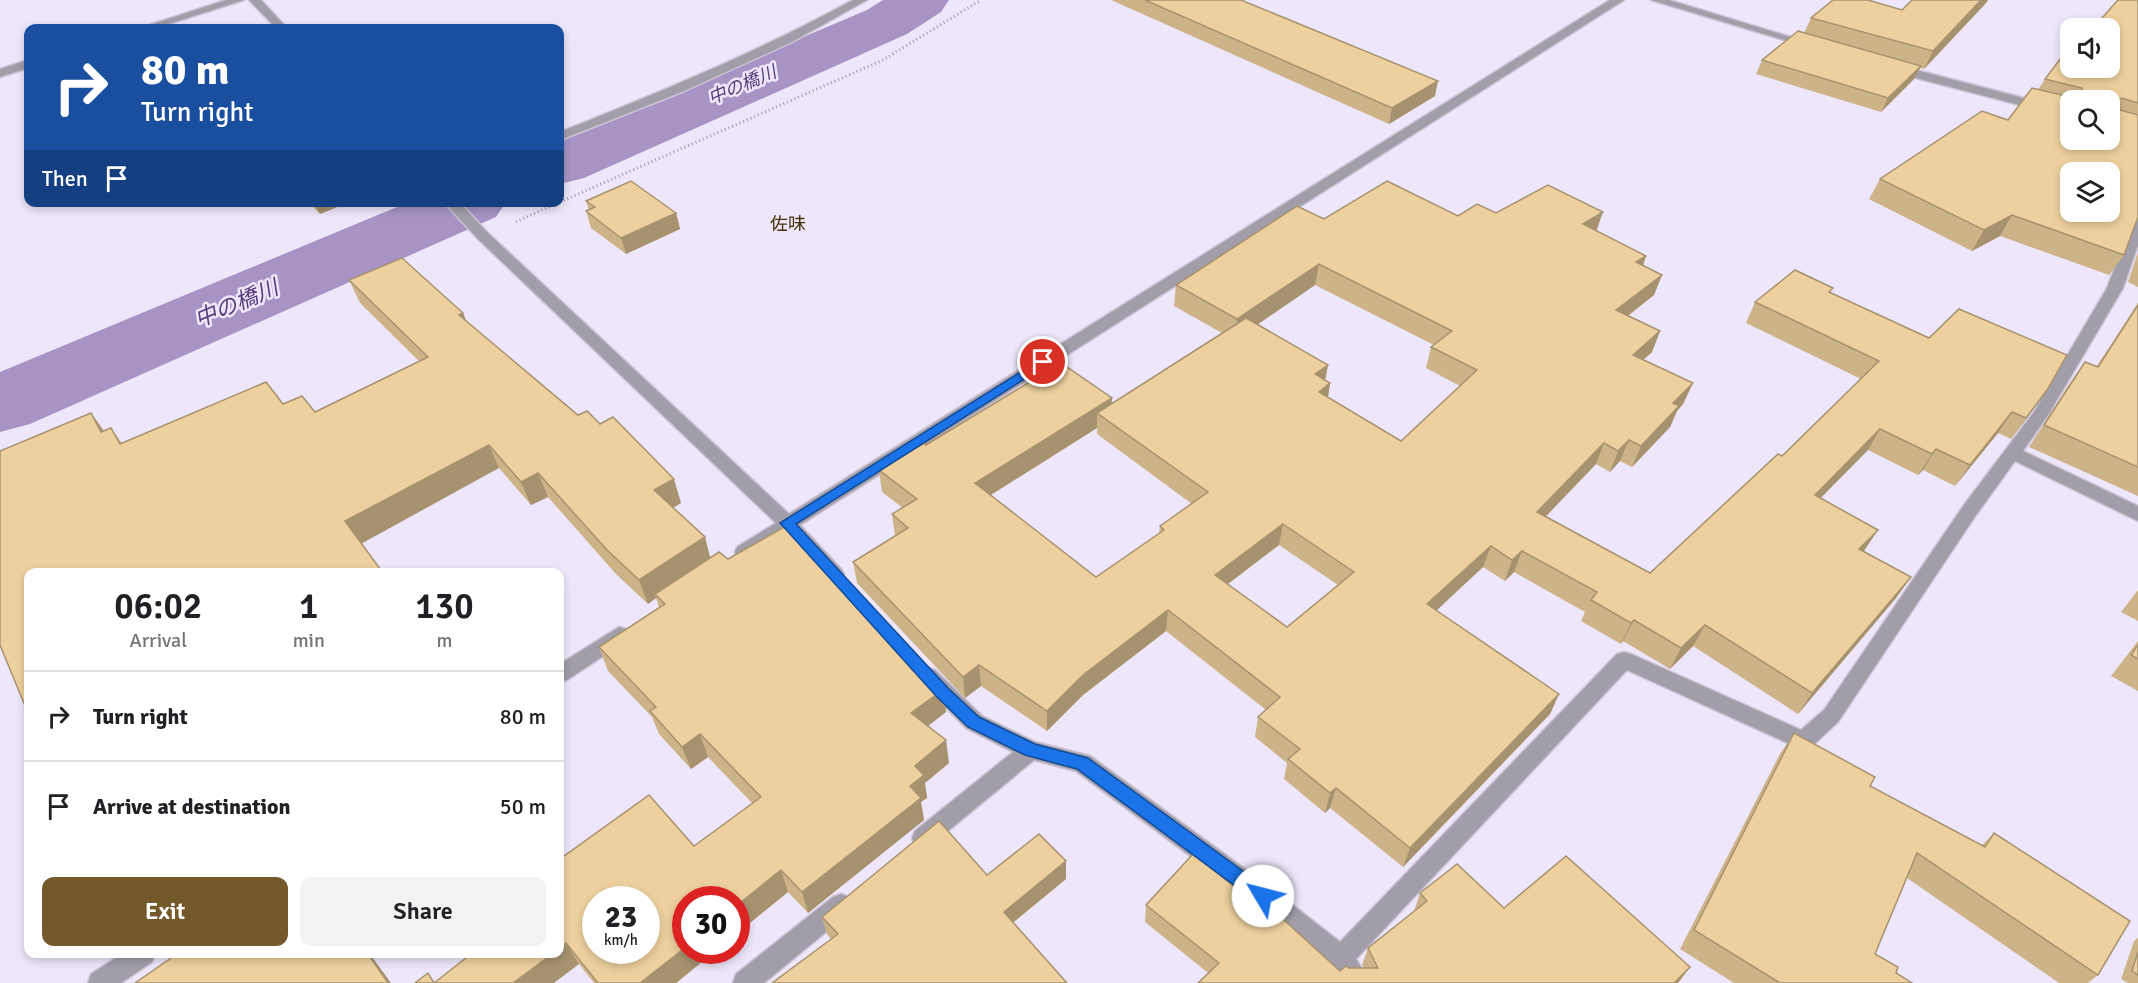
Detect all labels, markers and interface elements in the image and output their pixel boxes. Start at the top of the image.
map controls [2060,18,2120,222]
button: sound [2060,18,2120,78]
text: 80 m [141,45,230,96]
icon: right [42,48,120,126]
water label: 中の橋川 [705,60,781,109]
button: search [2060,90,2120,150]
text: Turn right [141,96,254,129]
icon: arrive [100,162,133,195]
button: layers [2060,162,2120,222]
text: Then [42,165,88,192]
district label: 佐味 [770,213,806,235]
water label: 中の橋川 [190,273,284,333]
pin [1017,336,1068,387]
icon: arrive [1026,345,1059,378]
text: 06:02 [114,584,202,629]
text: 1 [299,584,319,629]
text: 130 [415,584,474,629]
text: Arrival [130,628,187,653]
text: min [293,628,325,653]
text: m [436,628,452,653]
icon: right [42,700,75,733]
text: Turn right [93,703,188,730]
text: 80 m [500,703,546,730]
icon: arrive [42,790,75,823]
text: Arrive at destination [93,793,290,820]
text: 50 m [500,793,546,820]
position arrow [1231,864,1295,928]
button: Exit [42,877,288,946]
button: Share [300,877,546,946]
speed limit sign: 30 [672,886,750,964]
text: 23 [605,899,637,936]
text: km/h [604,931,638,949]

